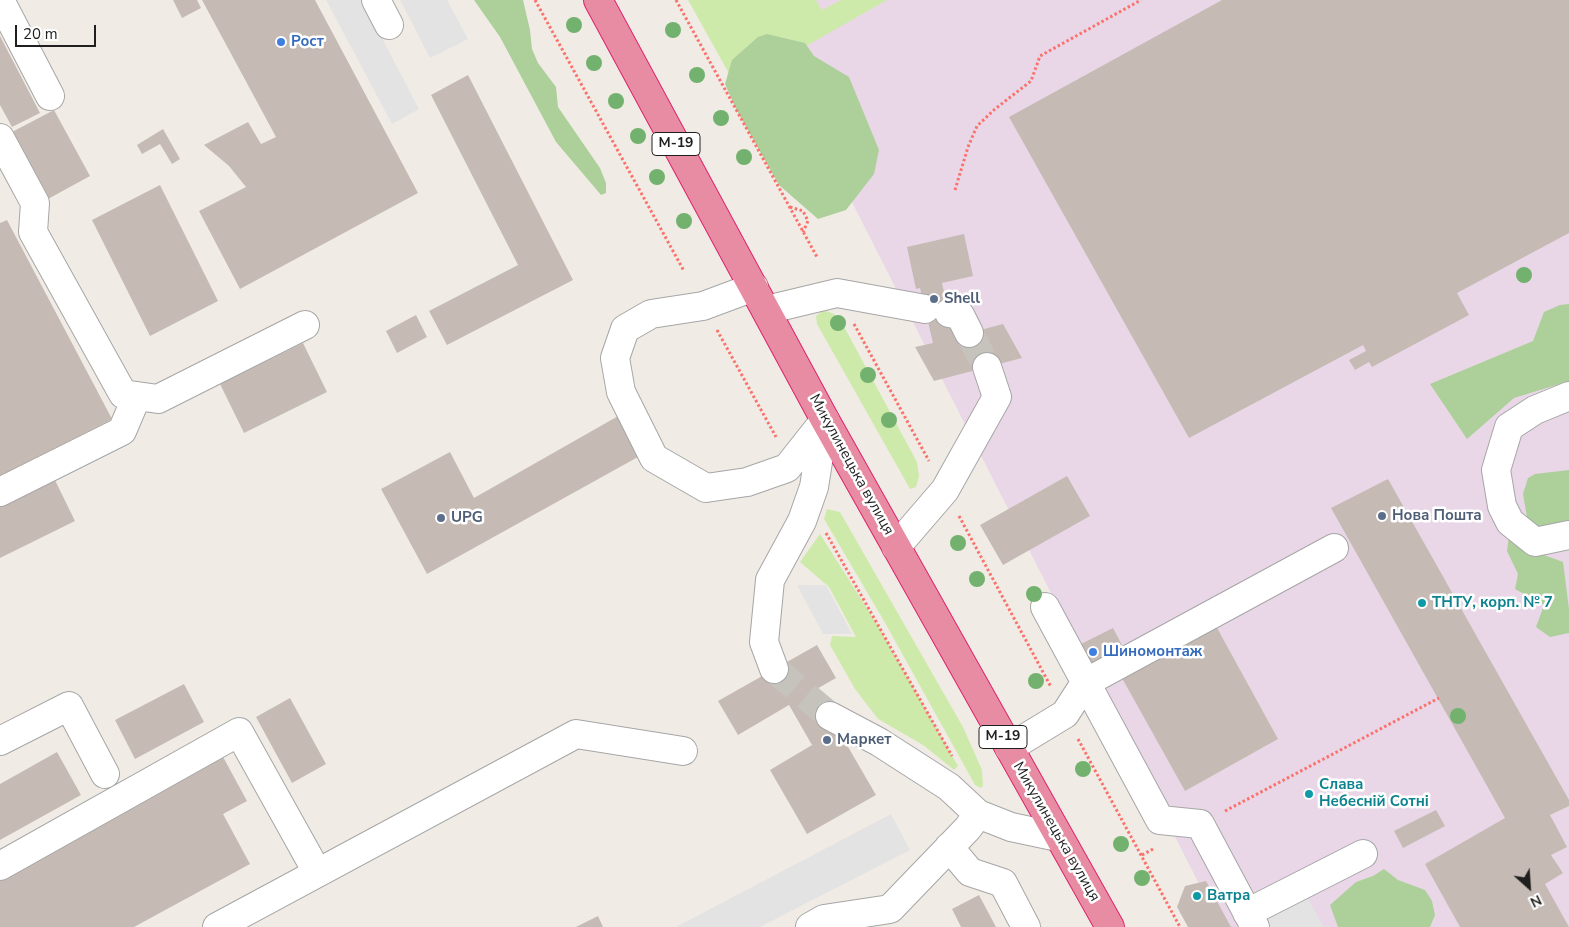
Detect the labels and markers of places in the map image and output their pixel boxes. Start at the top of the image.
place label: Рост [291,33,324,51]
marker: Рост [275,36,287,48]
place label: Shell [944,290,980,308]
marker: Shell [928,293,940,305]
place label: Нова Пошта [1392,507,1482,525]
place label: UPG [451,509,483,527]
marker: Нова Пошта [1376,510,1388,522]
marker: UPG [435,512,447,524]
place label: ТНТУ, корп. № 7 [1432,594,1553,612]
marker: ТНТУ, корп. № 7 [1416,597,1428,609]
place label: Шиномонтаж [1103,643,1202,661]
marker: Шиномонтаж [1087,646,1099,658]
place label: Маркет [837,731,891,749]
marker: Маркет [821,734,833,746]
place label: Слава Небесній Сотні [1319,776,1429,811]
marker: Слава Небесній Сотні [1303,788,1315,800]
place label: Ватра [1207,887,1250,905]
marker: Ватра [1191,890,1203,902]

